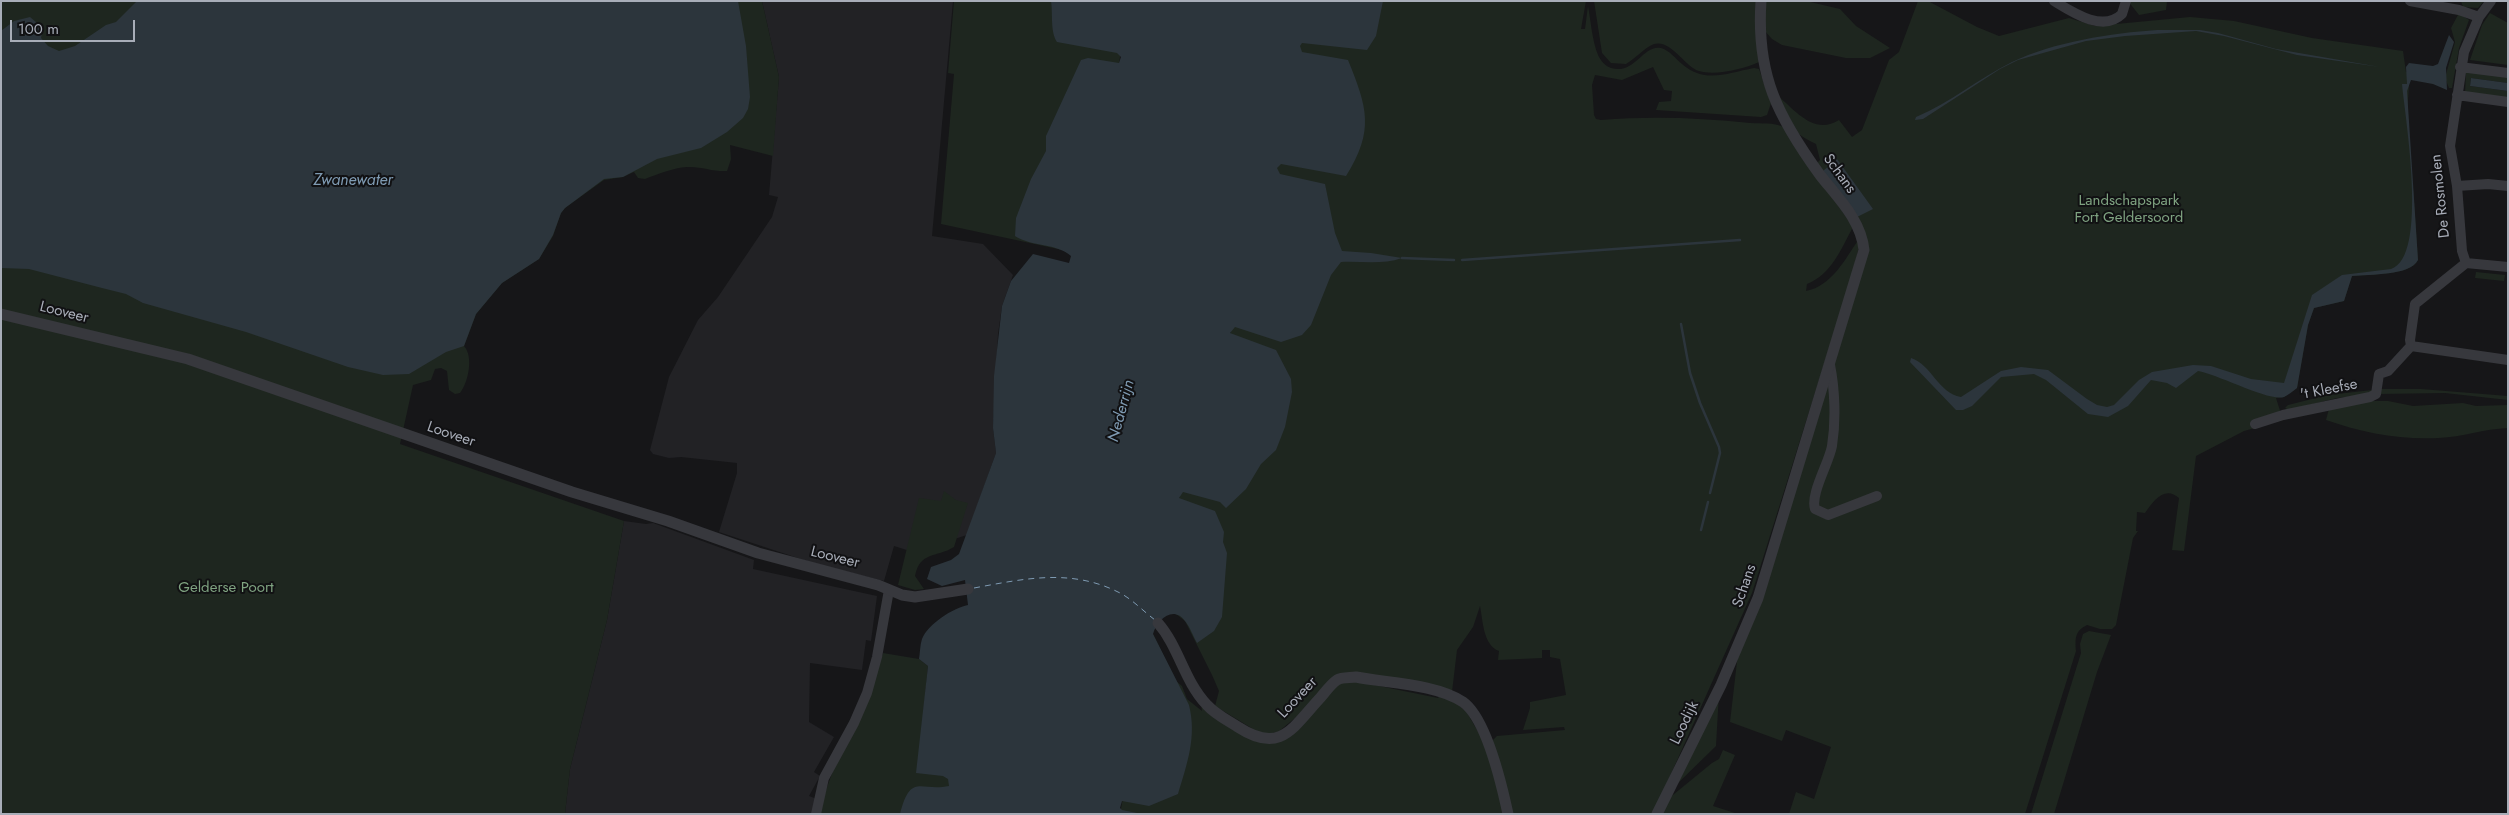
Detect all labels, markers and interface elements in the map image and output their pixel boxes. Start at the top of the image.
scale bar [12,10,138,42]
text: 100 m [18,18,59,40]
street label: Schans [1819,151,1859,197]
street label: De Rosmolen [2428,153,2454,239]
water label: Zwanewater [313,171,393,191]
park label: Landschapspark Fort Geldersoord [2075,192,2183,227]
street label: Looveer [38,298,90,328]
street label: 't Kleefse [2299,376,2359,404]
water label: Nederrijn [1104,378,1140,444]
street label: Looveer [424,418,478,452]
street label: Looveer [809,543,861,573]
street label: Schans [1729,562,1761,610]
park label: Gelderse Poort [178,579,274,597]
street label: Looveer [1274,674,1322,722]
street label: Loodijk [1667,698,1703,748]

